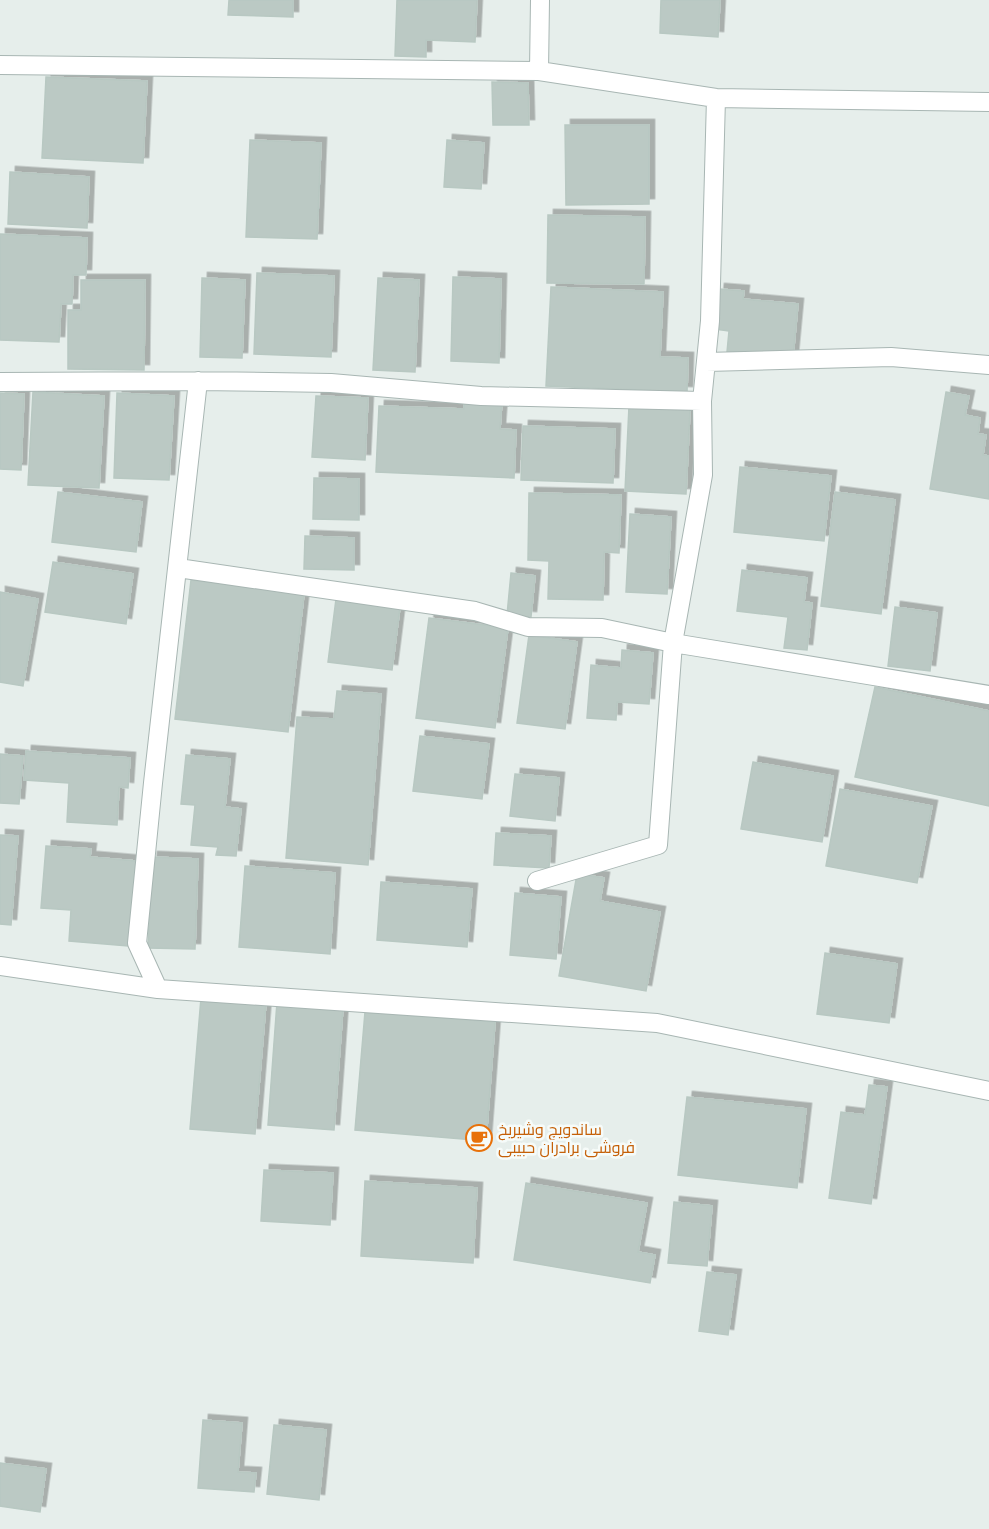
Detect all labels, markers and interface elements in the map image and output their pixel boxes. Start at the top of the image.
place label: ساندویچ وشیریخ فروشی برادران حبیبی [498,1121,635,1158]
cafe icon: ساندویچ وشیریخ فروشی برادران حبیبی [464,1123,494,1153]

